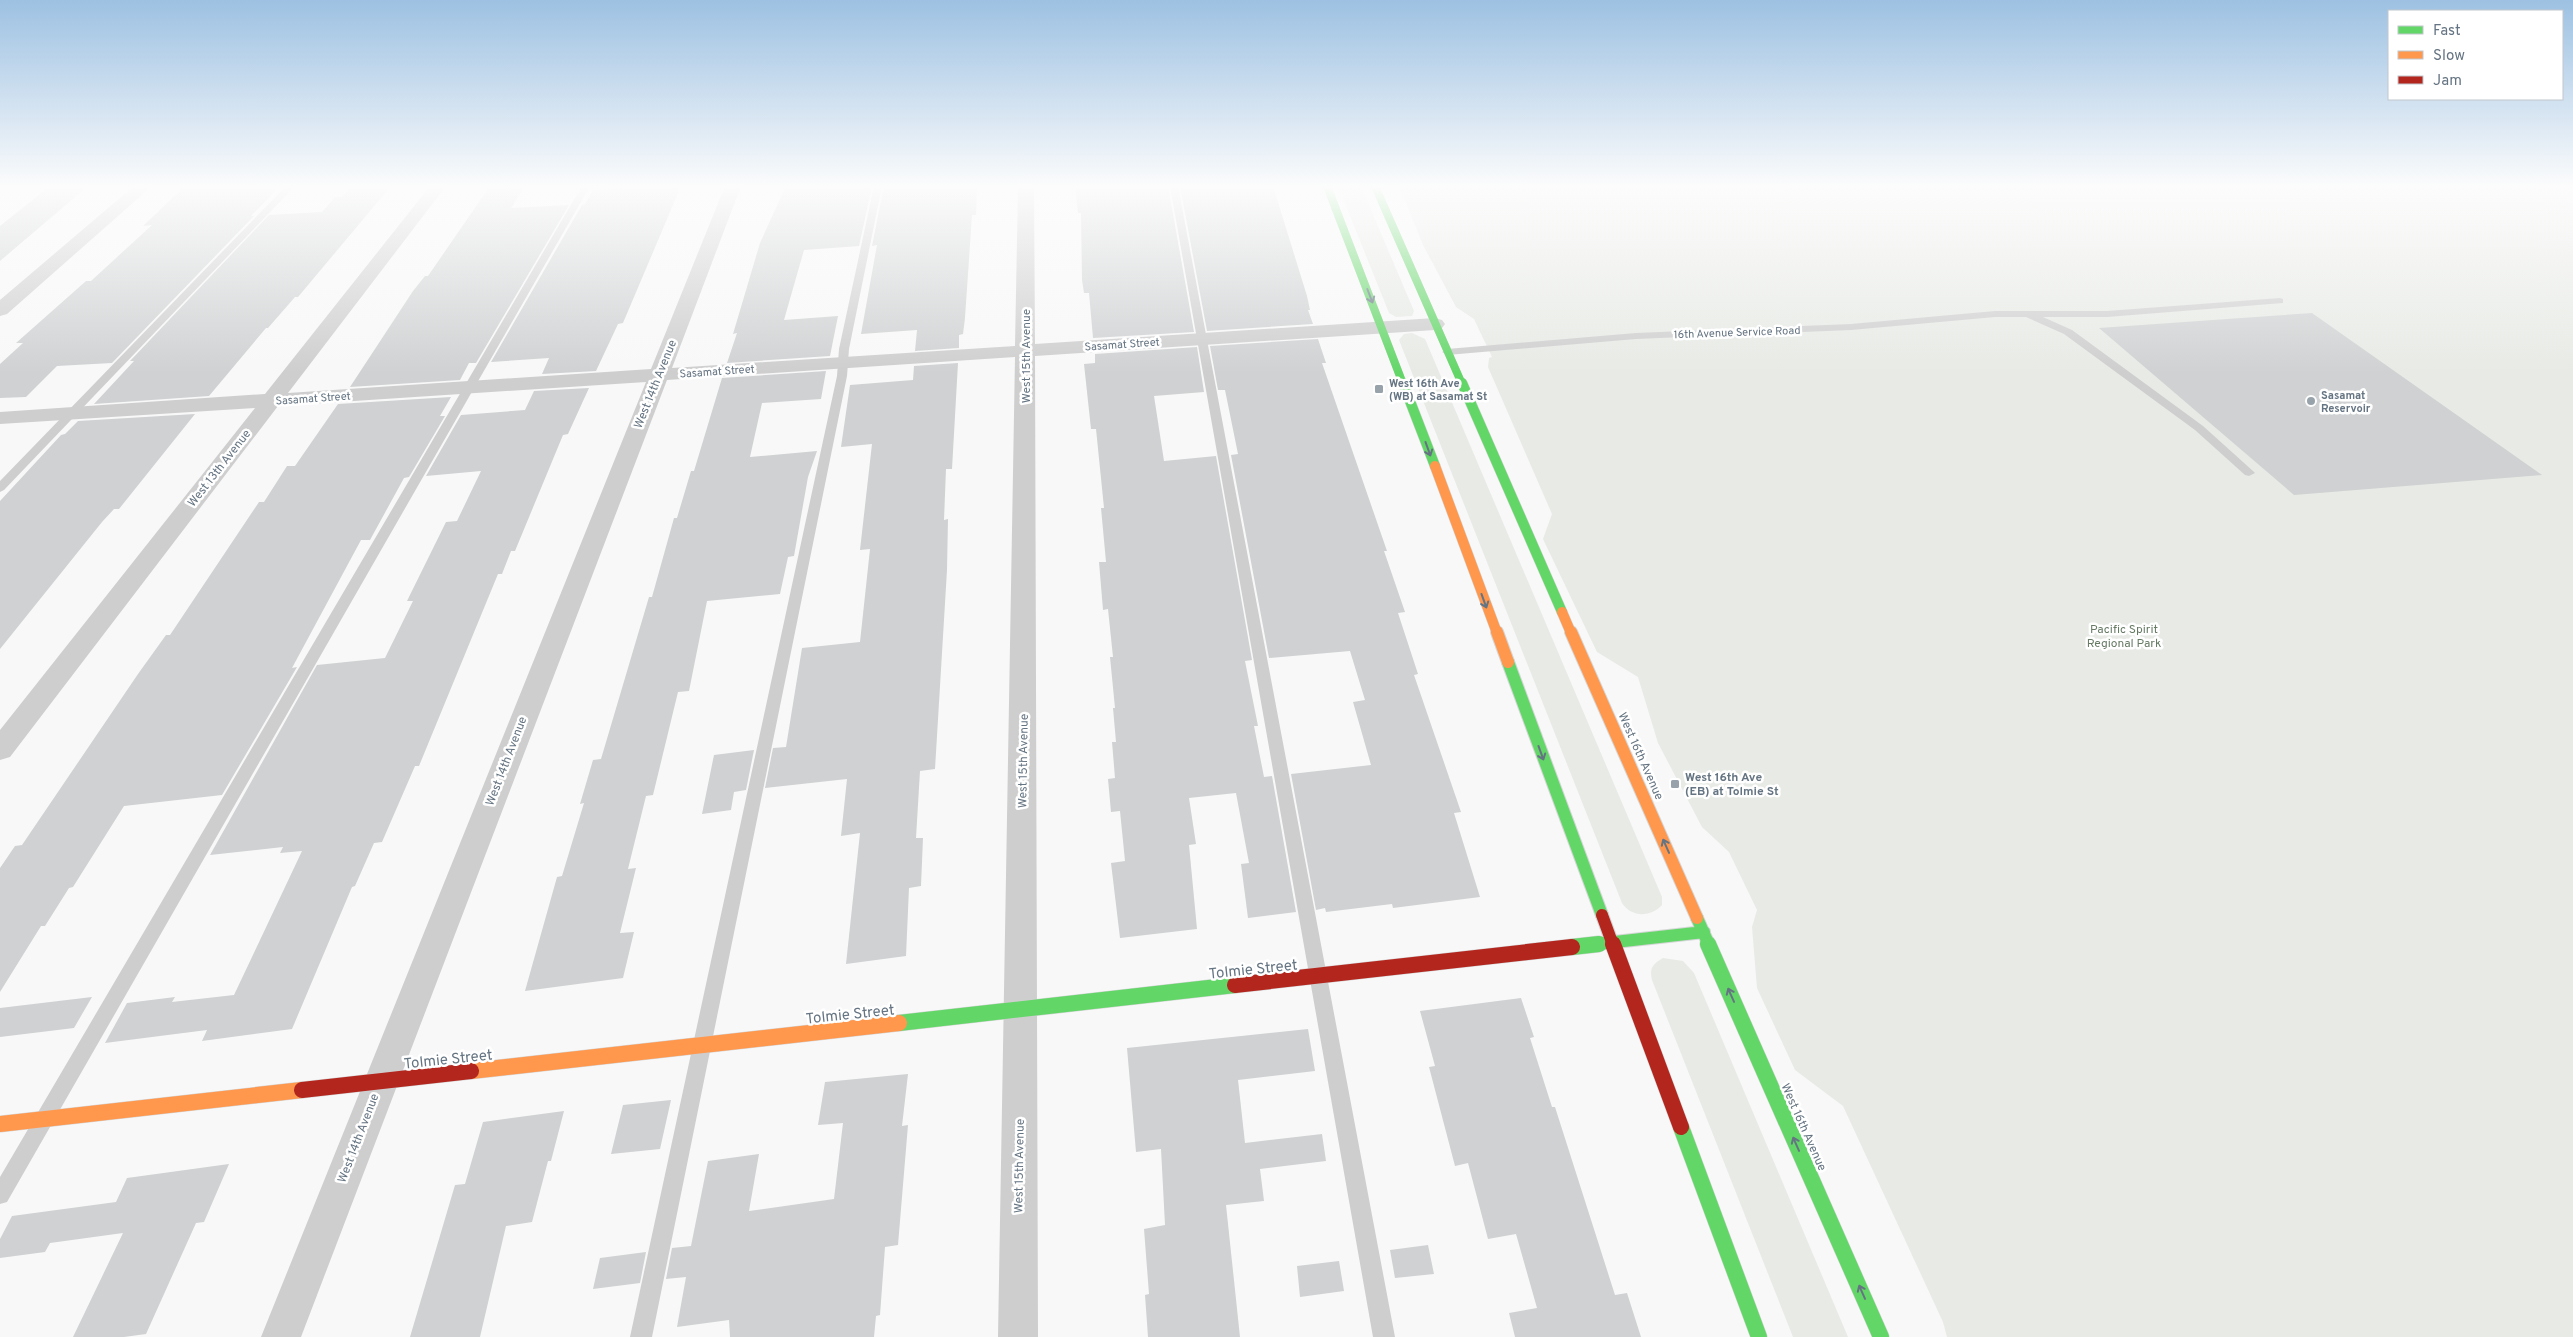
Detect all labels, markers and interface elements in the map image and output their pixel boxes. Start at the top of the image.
legend [2388,10,2563,100]
text: Fast [2433,22,2461,41]
text: Slow [2433,47,2465,66]
text: Jam [2433,72,2462,91]
one-way arrow [1367,289,1376,304]
street label: West 15th Avenue [1019,309,1035,403]
street label: 16th Avenue Service Road [1673,324,1801,342]
street label: Sasamat Street [1084,335,1160,355]
street label: West 14th Avenue [631,338,681,431]
street label: Sasamat Street [679,362,755,382]
place label: West 16th Ave (WB) at Sasamat St [1389,377,1487,404]
marker: West 16th Ave (WB) at Sasamat St [1373,383,1385,395]
street label: Sasamat Street [275,389,351,409]
place label: Sasamat Reservoir [2321,389,2371,416]
marker: Sasamat Reservoir [2305,395,2317,407]
street label: West 13th Avenue [185,427,255,511]
one-way arrow [1424,440,1433,456]
one-way arrow [1480,593,1489,608]
park label: Pacific Spirit Regional Park [2087,622,2161,652]
street label: West 16th Avenue [1614,710,1667,803]
street label: West 14th Avenue [483,714,531,808]
street label: West 15th Avenue [1015,714,1033,808]
one-way arrow [1537,745,1546,760]
place label: West 16th Ave (EB) at Tolmie St [1685,770,1779,800]
marker: West 16th Ave (EB) at Tolmie St [1669,778,1681,790]
one-way arrow [1660,839,1670,854]
street label: Tolmie Street [1208,956,1298,985]
one-way arrow [1725,988,1735,1003]
street label: Tolmie Street [805,1001,895,1030]
street label: Tolmie Street [403,1046,493,1075]
street label: West 16th Avenue [1777,1081,1830,1174]
street label: West 14th Avenue [335,1091,383,1185]
street label: West 15th Avenue [1011,1119,1029,1213]
one-way arrow [1791,1137,1801,1152]
one-way arrow [1856,1285,1866,1300]

